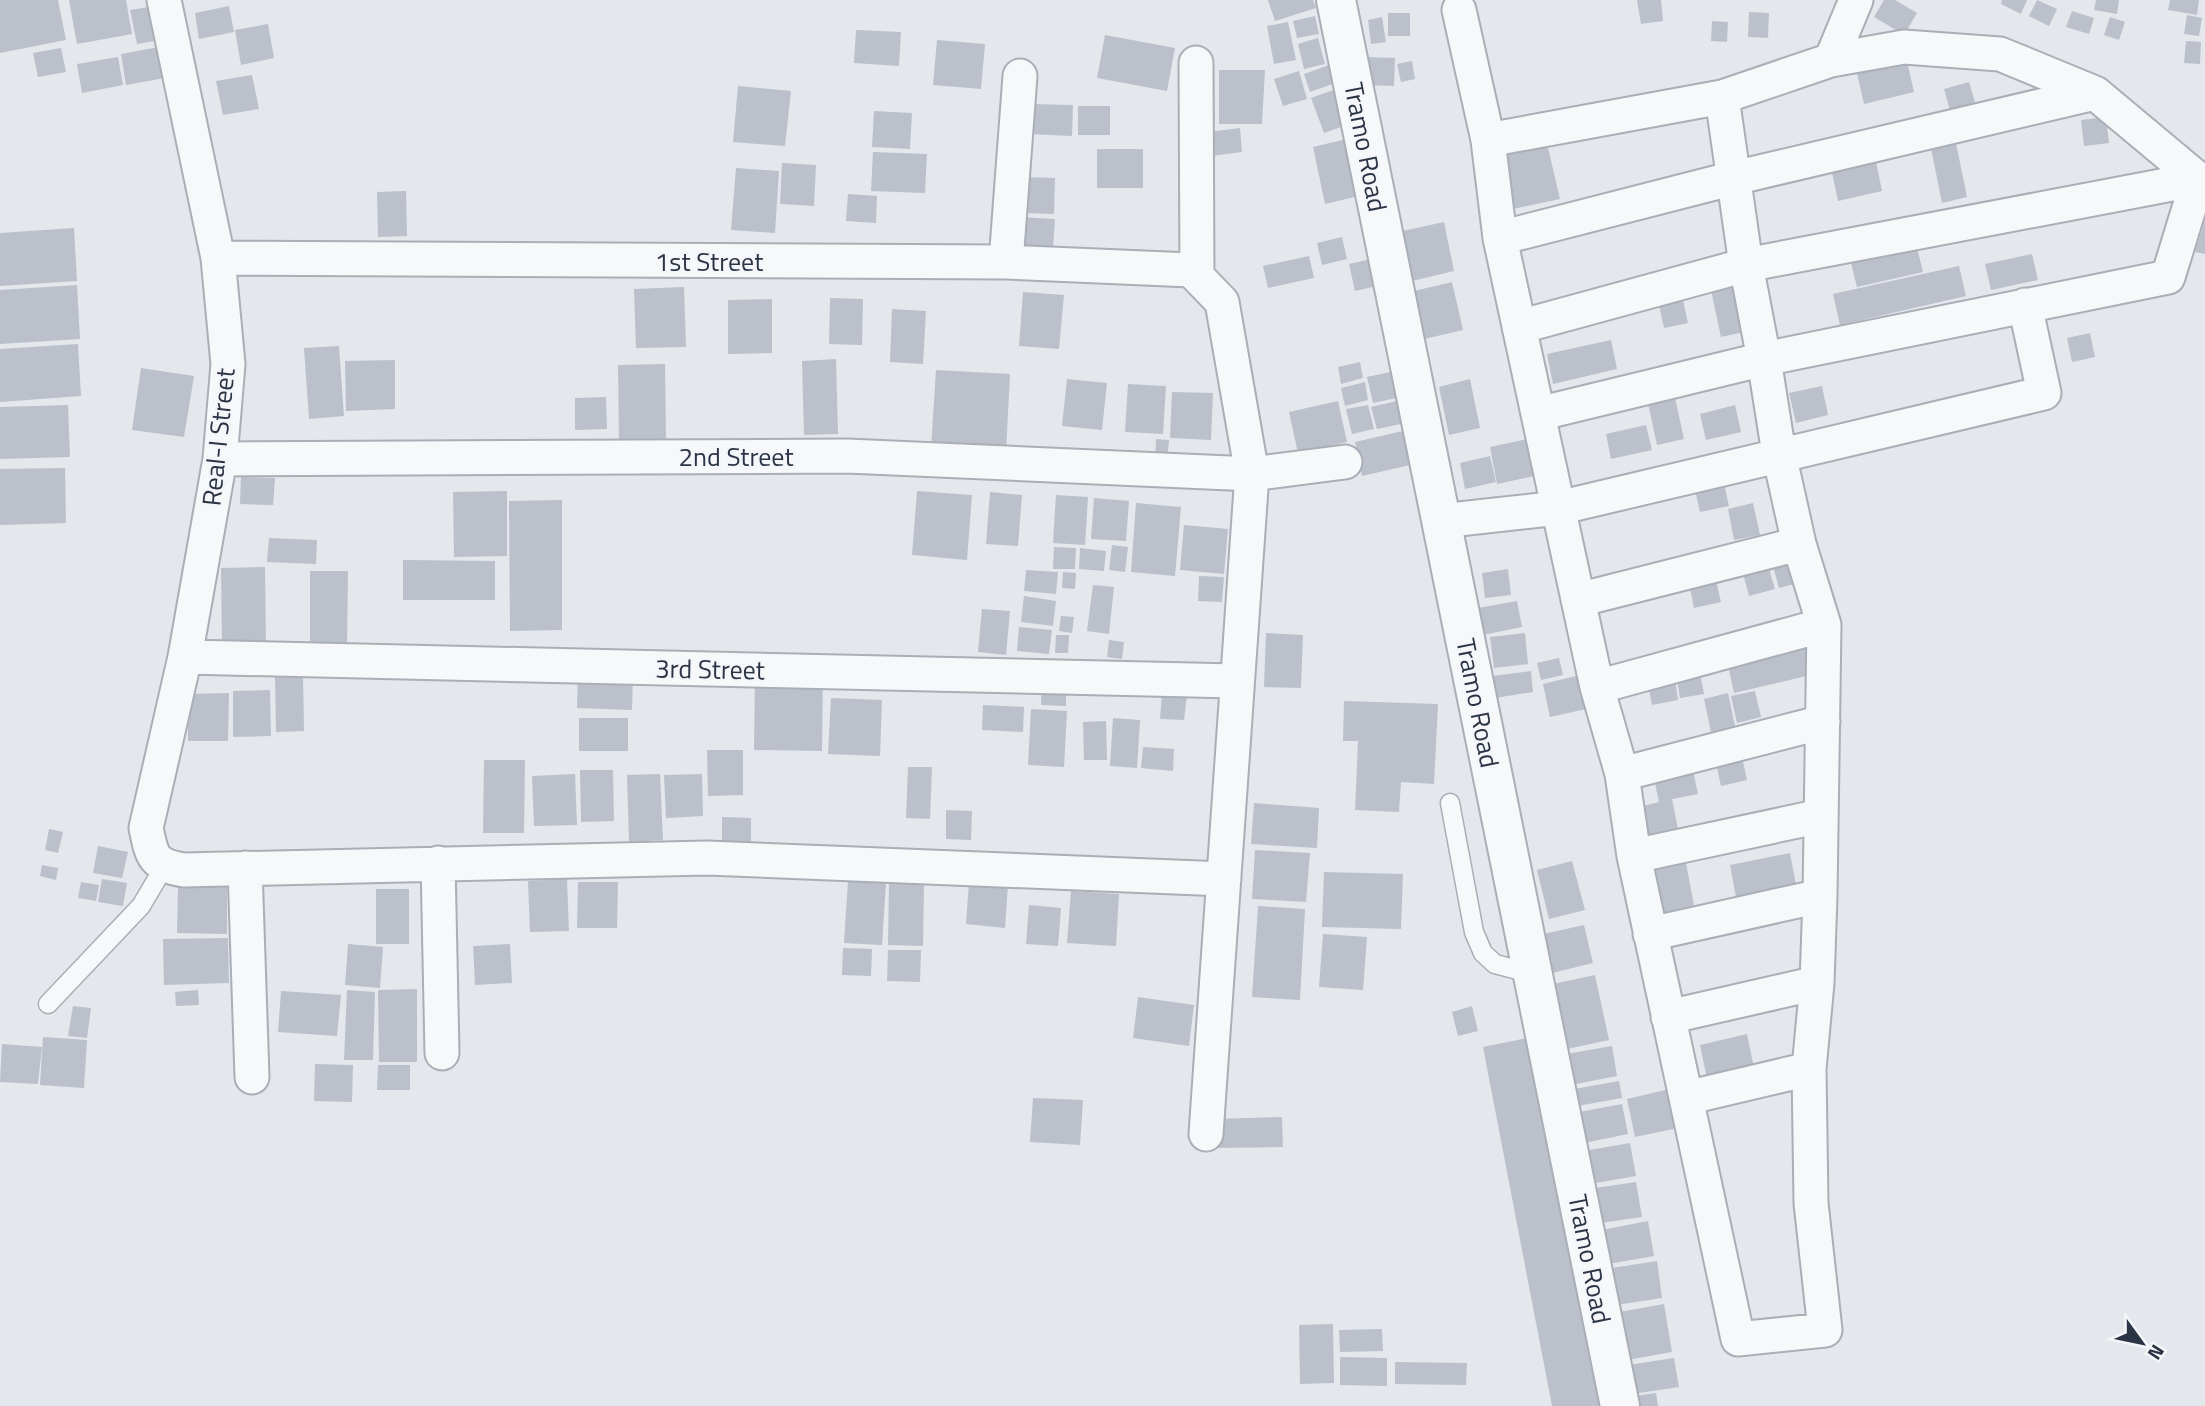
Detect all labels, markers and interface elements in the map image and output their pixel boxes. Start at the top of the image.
street label: Tramo Road [1334,79,1398,215]
street label: 1st Street [655,242,763,281]
street label: Real-I Street [191,366,245,508]
street label: 2nd Street [678,437,794,476]
street label: Tramo Road [1446,635,1510,771]
street label: 3rd Street [655,649,765,689]
street label: Tramo Road [1558,1191,1622,1327]
north arrow [2107,1308,2177,1378]
text: N [2141,1339,2172,1366]

